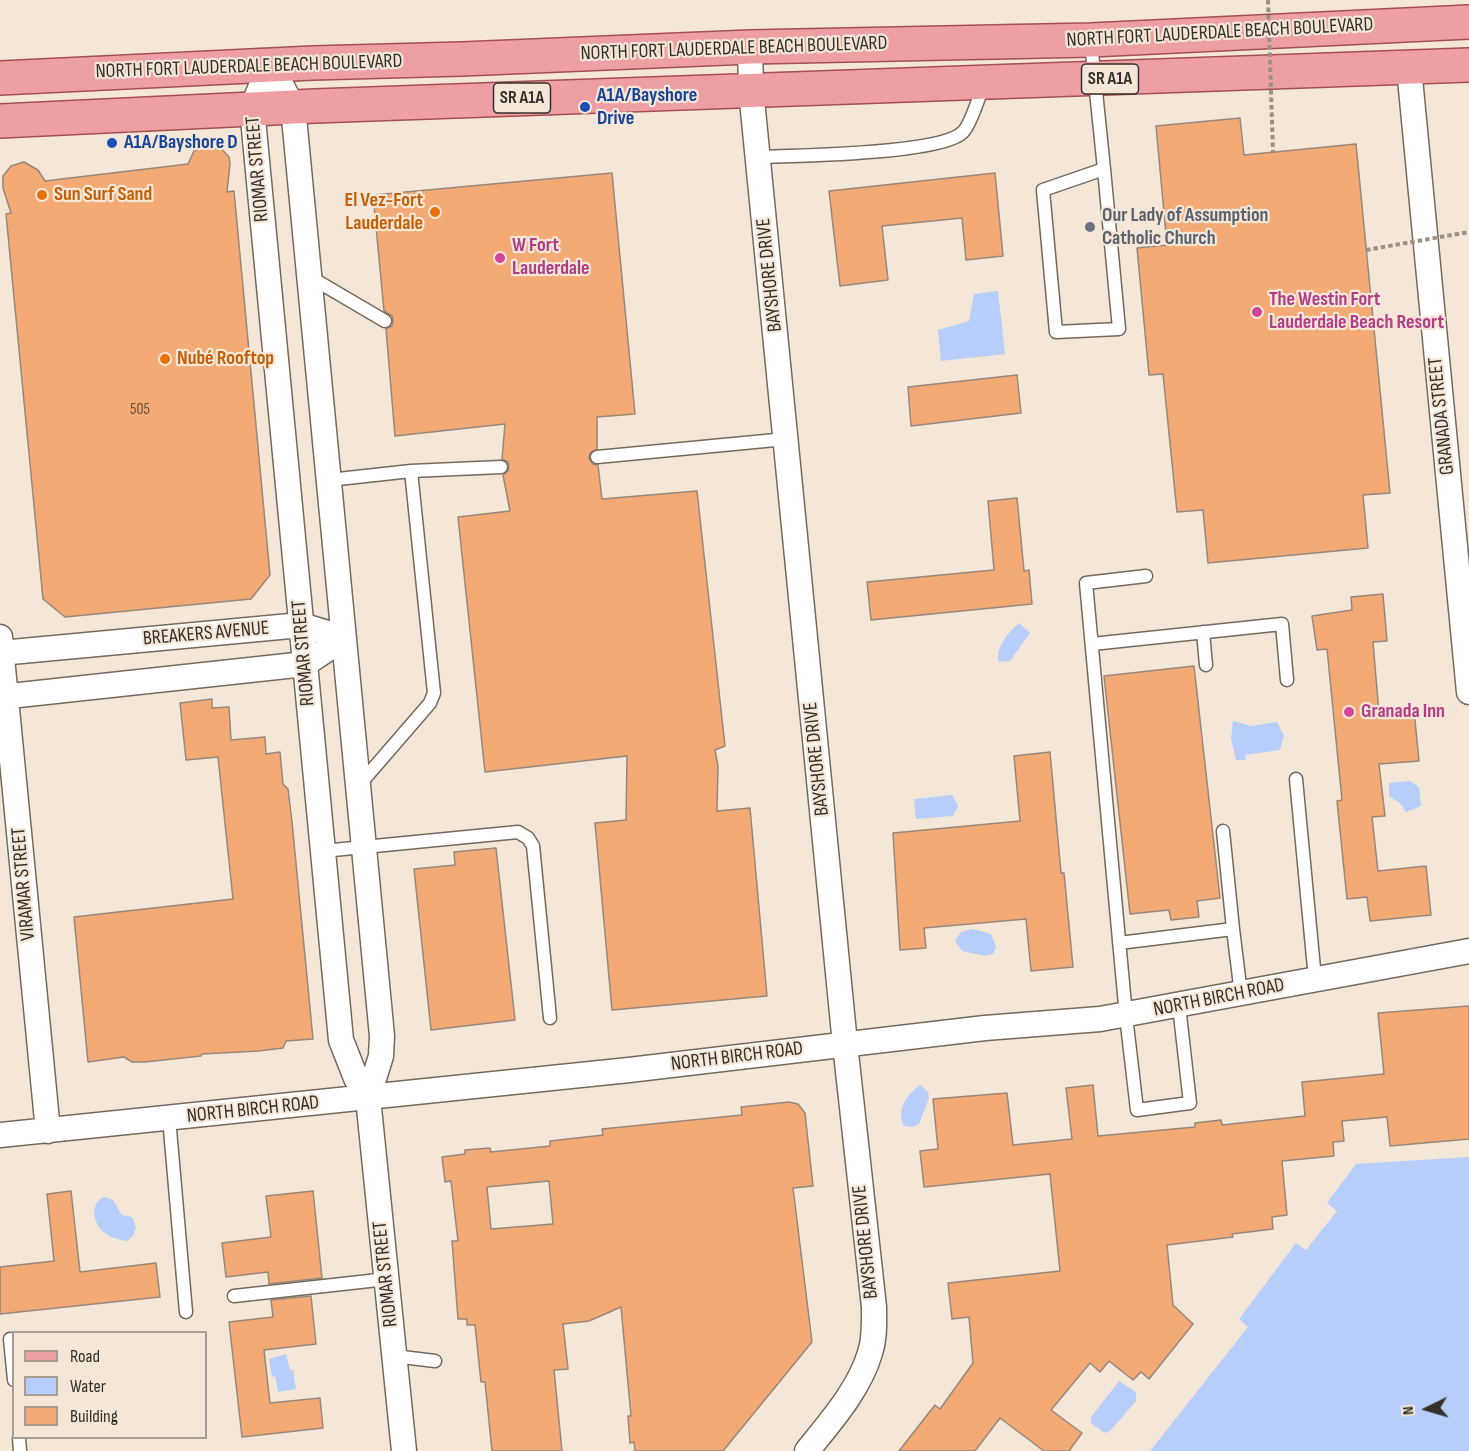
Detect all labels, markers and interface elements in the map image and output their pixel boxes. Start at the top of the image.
street label: NORTH FORT LAUDERDALE BEACH BOULEVARD [1066,13,1374,53]
street label: NORTH FORT LAUDERDALE BEACH BOULEVARD [580,32,888,66]
street label: NORTH FORT LAUDERDALE BEACH BOULEVARD [95,50,403,84]
road number: SR A1A [1082,64,1138,94]
road number: SR A1A [494,83,550,113]
place label: A1A/Bayshore Drive [597,84,697,131]
marker: A1A/Bayshore Drive [578,100,592,114]
street label: RIOMAR STREET [241,115,275,223]
place label: A1A/Bayshore D [124,131,238,155]
marker: A1A/Bayshore D [105,136,119,150]
place label: Sun Surf Sand [54,183,152,207]
marker: Sun Surf Sand [35,188,49,202]
place label: El Vez-Fort Lauderdale [344,189,423,236]
place label: Our Lady of Assumption Catholic Church [1102,204,1269,251]
marker: El Vez-Fort Lauderdale [428,205,442,219]
street label: BAYSHORE DRIVE [752,217,788,333]
marker: Our Lady of Assumption Catholic Church [1083,220,1097,234]
place label: W Fort Lauderdale [512,234,590,281]
marker: W Fort Lauderdale [493,251,507,265]
place label: The Westin Fort Lauderdale Beach Resort [1269,288,1444,335]
marker: The Westin Fort Lauderdale Beach Resort [1250,305,1264,319]
place label: Nubé Rooftop [177,347,274,371]
marker: Nubé Rooftop [158,352,172,366]
street label: GRANADA STREET [1424,356,1460,476]
house number: 505 [130,400,150,420]
street label: RIOMAR STREET [287,599,321,707]
street label: BREAKERS AVENUE [142,617,270,651]
place label: Granada Inn [1361,700,1445,724]
street label: BAYSHORE DRIVE [799,701,835,817]
marker: Granada Inn [1342,705,1356,719]
street label: VIRAMAR STREET [7,826,41,942]
street label: NORTH BIRCH ROAD [1152,974,1286,1022]
street label: NORTH BIRCH ROAD [670,1037,804,1077]
street label: NORTH BIRCH ROAD [186,1091,320,1129]
street label: BAYSHORE DRIVE [848,1184,884,1300]
street label: RIOMAR STREET [369,1220,403,1328]
legend [12,1331,207,1439]
text: Road [70,1346,100,1367]
text: Water [70,1376,106,1397]
north arrow [1397,1379,1457,1439]
text: Building [70,1406,118,1427]
text: N [1399,1406,1418,1416]

